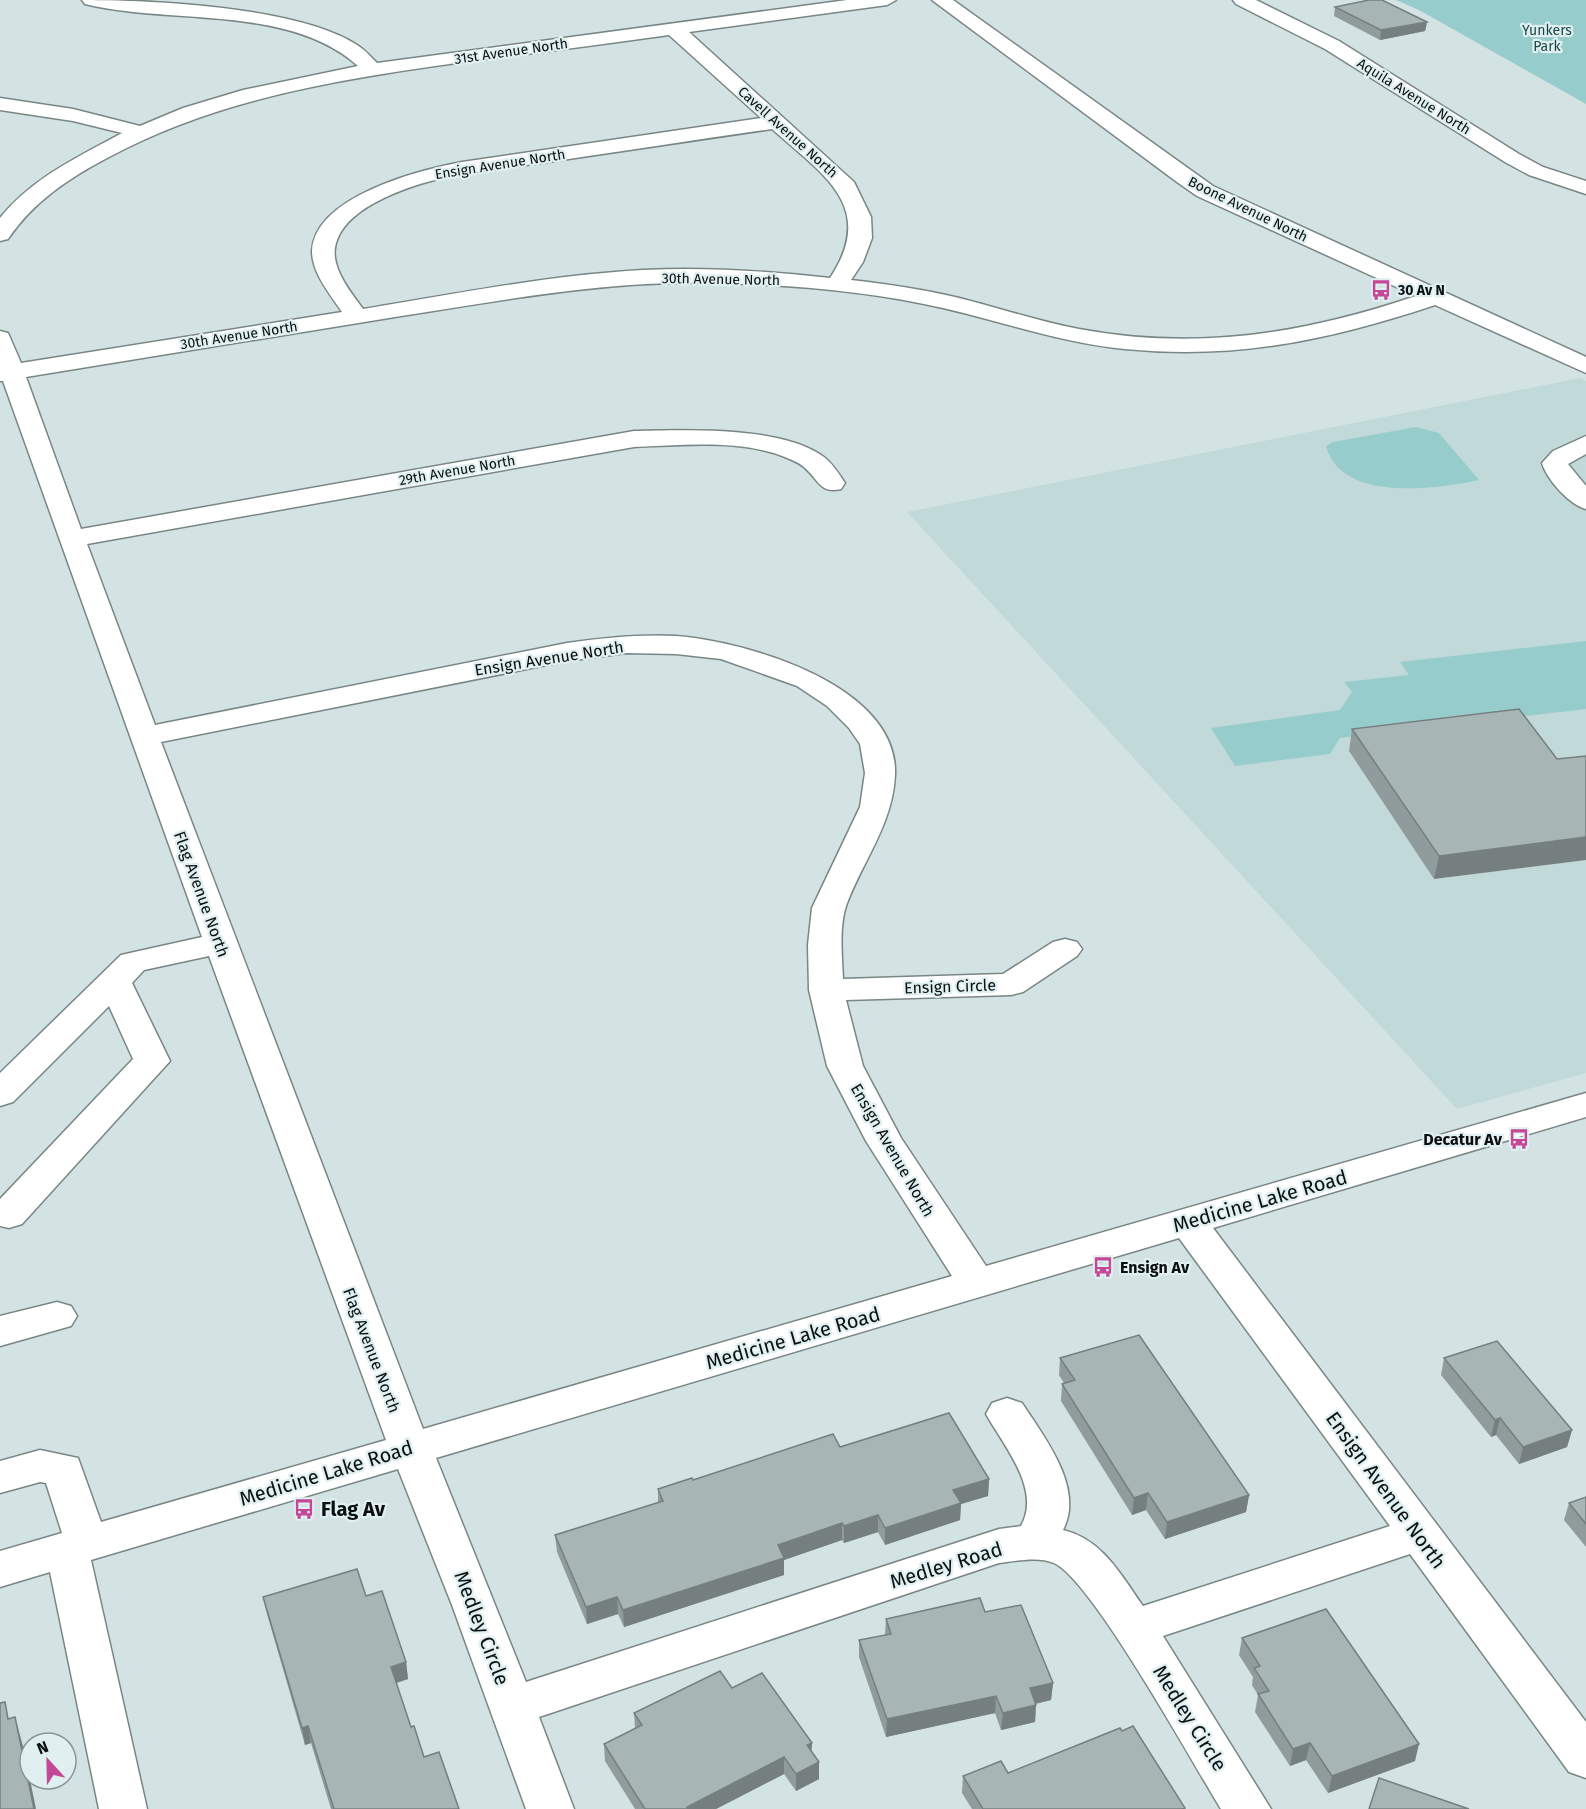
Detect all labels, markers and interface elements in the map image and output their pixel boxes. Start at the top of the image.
park label: Yunkers Park [1522,22,1572,55]
street label: 31st Avenue North [453,35,569,68]
street label: Aquila Avenue North [1354,55,1474,138]
street label: Cavell Avenue North [734,83,841,182]
street label: Ensign Avenue North [434,146,567,183]
street label: Boone Avenue North [1185,173,1310,246]
street label: 30th Avenue North [662,270,780,289]
bus stop icon: 30 Av N [1369,278,1393,302]
place label: 30 Av N [1397,282,1445,299]
street label: 30th Avenue North [179,318,299,353]
street label: 29th Avenue North [398,452,517,489]
street label: Ensign Avenue North [473,637,625,680]
street label: Flag Avenue North [170,829,233,960]
street label: Ensign Circle [904,975,996,998]
street label: Ensign Avenue North [847,1080,938,1220]
bus stop icon: Decatur Av [1507,1127,1531,1151]
place label: Decatur Av [1423,1130,1503,1149]
street label: Medicine Lake Road [1170,1165,1350,1237]
bus stop icon: Ensign Av [1091,1255,1115,1279]
place label: Ensign Av [1120,1258,1190,1277]
street label: Flag Avenue North [339,1285,404,1415]
street label: Medicine Lake Road [703,1302,883,1374]
street label: Ensign Avenue North [1321,1407,1451,1573]
street label: Medicine Lake Road [236,1435,416,1511]
bus stop icon: Flag Av [292,1497,316,1521]
place label: Flag Av [321,1497,386,1521]
street label: Medley Road [887,1537,1005,1593]
street label: Medley Circle [449,1568,515,1688]
street label: Medley Circle [1148,1661,1232,1775]
north arrow [18,1731,78,1791]
text: N [34,1737,51,1758]

